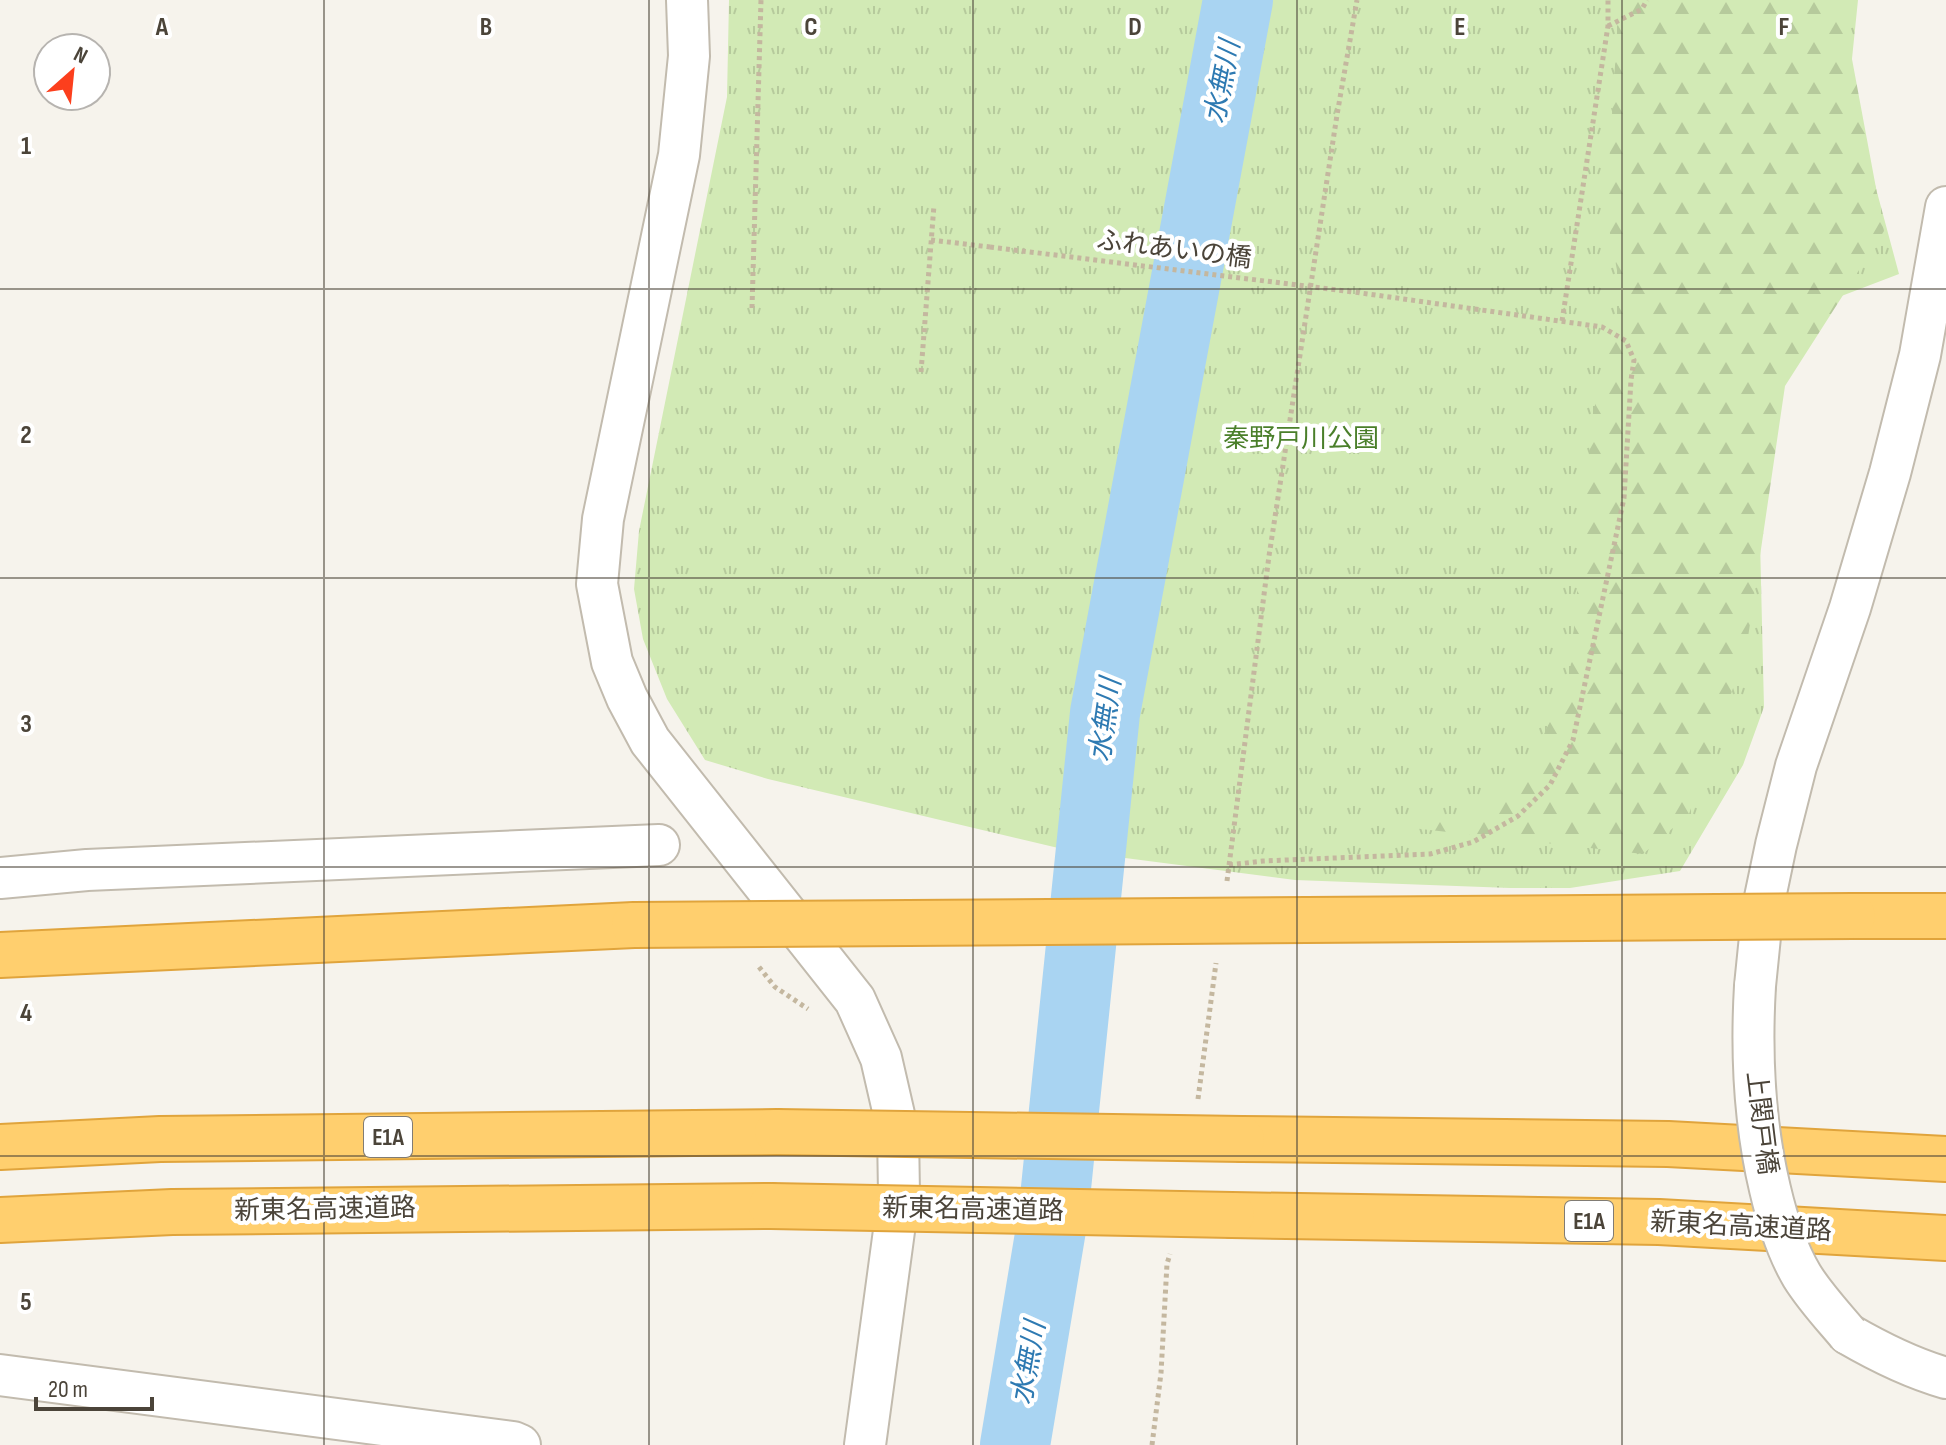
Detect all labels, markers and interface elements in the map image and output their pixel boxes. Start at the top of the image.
text: A [155,12,169,43]
text: B [480,12,492,43]
text: C [804,12,818,43]
text: D [1128,12,1142,43]
text: E [1454,12,1466,43]
text: F [1779,12,1790,43]
north arrow [32,32,112,112]
water label: 水無川 [1199,35,1248,126]
text: N [69,41,92,70]
text: 1 [21,131,31,162]
street label: ふれあいの橋 [1095,225,1253,275]
text: 2 [20,420,32,451]
park label: 秦野戸川公園 [1223,424,1379,455]
water label: 水無川 [1084,673,1129,764]
text: 3 [20,709,32,740]
text: 4 [20,998,32,1029]
street label: 上関戸橋 [1739,1069,1783,1177]
road number: E1A [364,1117,412,1157]
street label: 新東名高速道路 [234,1193,416,1227]
street label: 新東名高速道路 [882,1193,1064,1227]
road number: E1A [1565,1201,1613,1241]
street label: 新東名高速道路 [1649,1207,1833,1247]
text: 5 [20,1287,32,1318]
water label: 水無川 [1005,1316,1053,1407]
scale bar [36,1361,152,1411]
text: 20 m [48,1375,88,1404]

